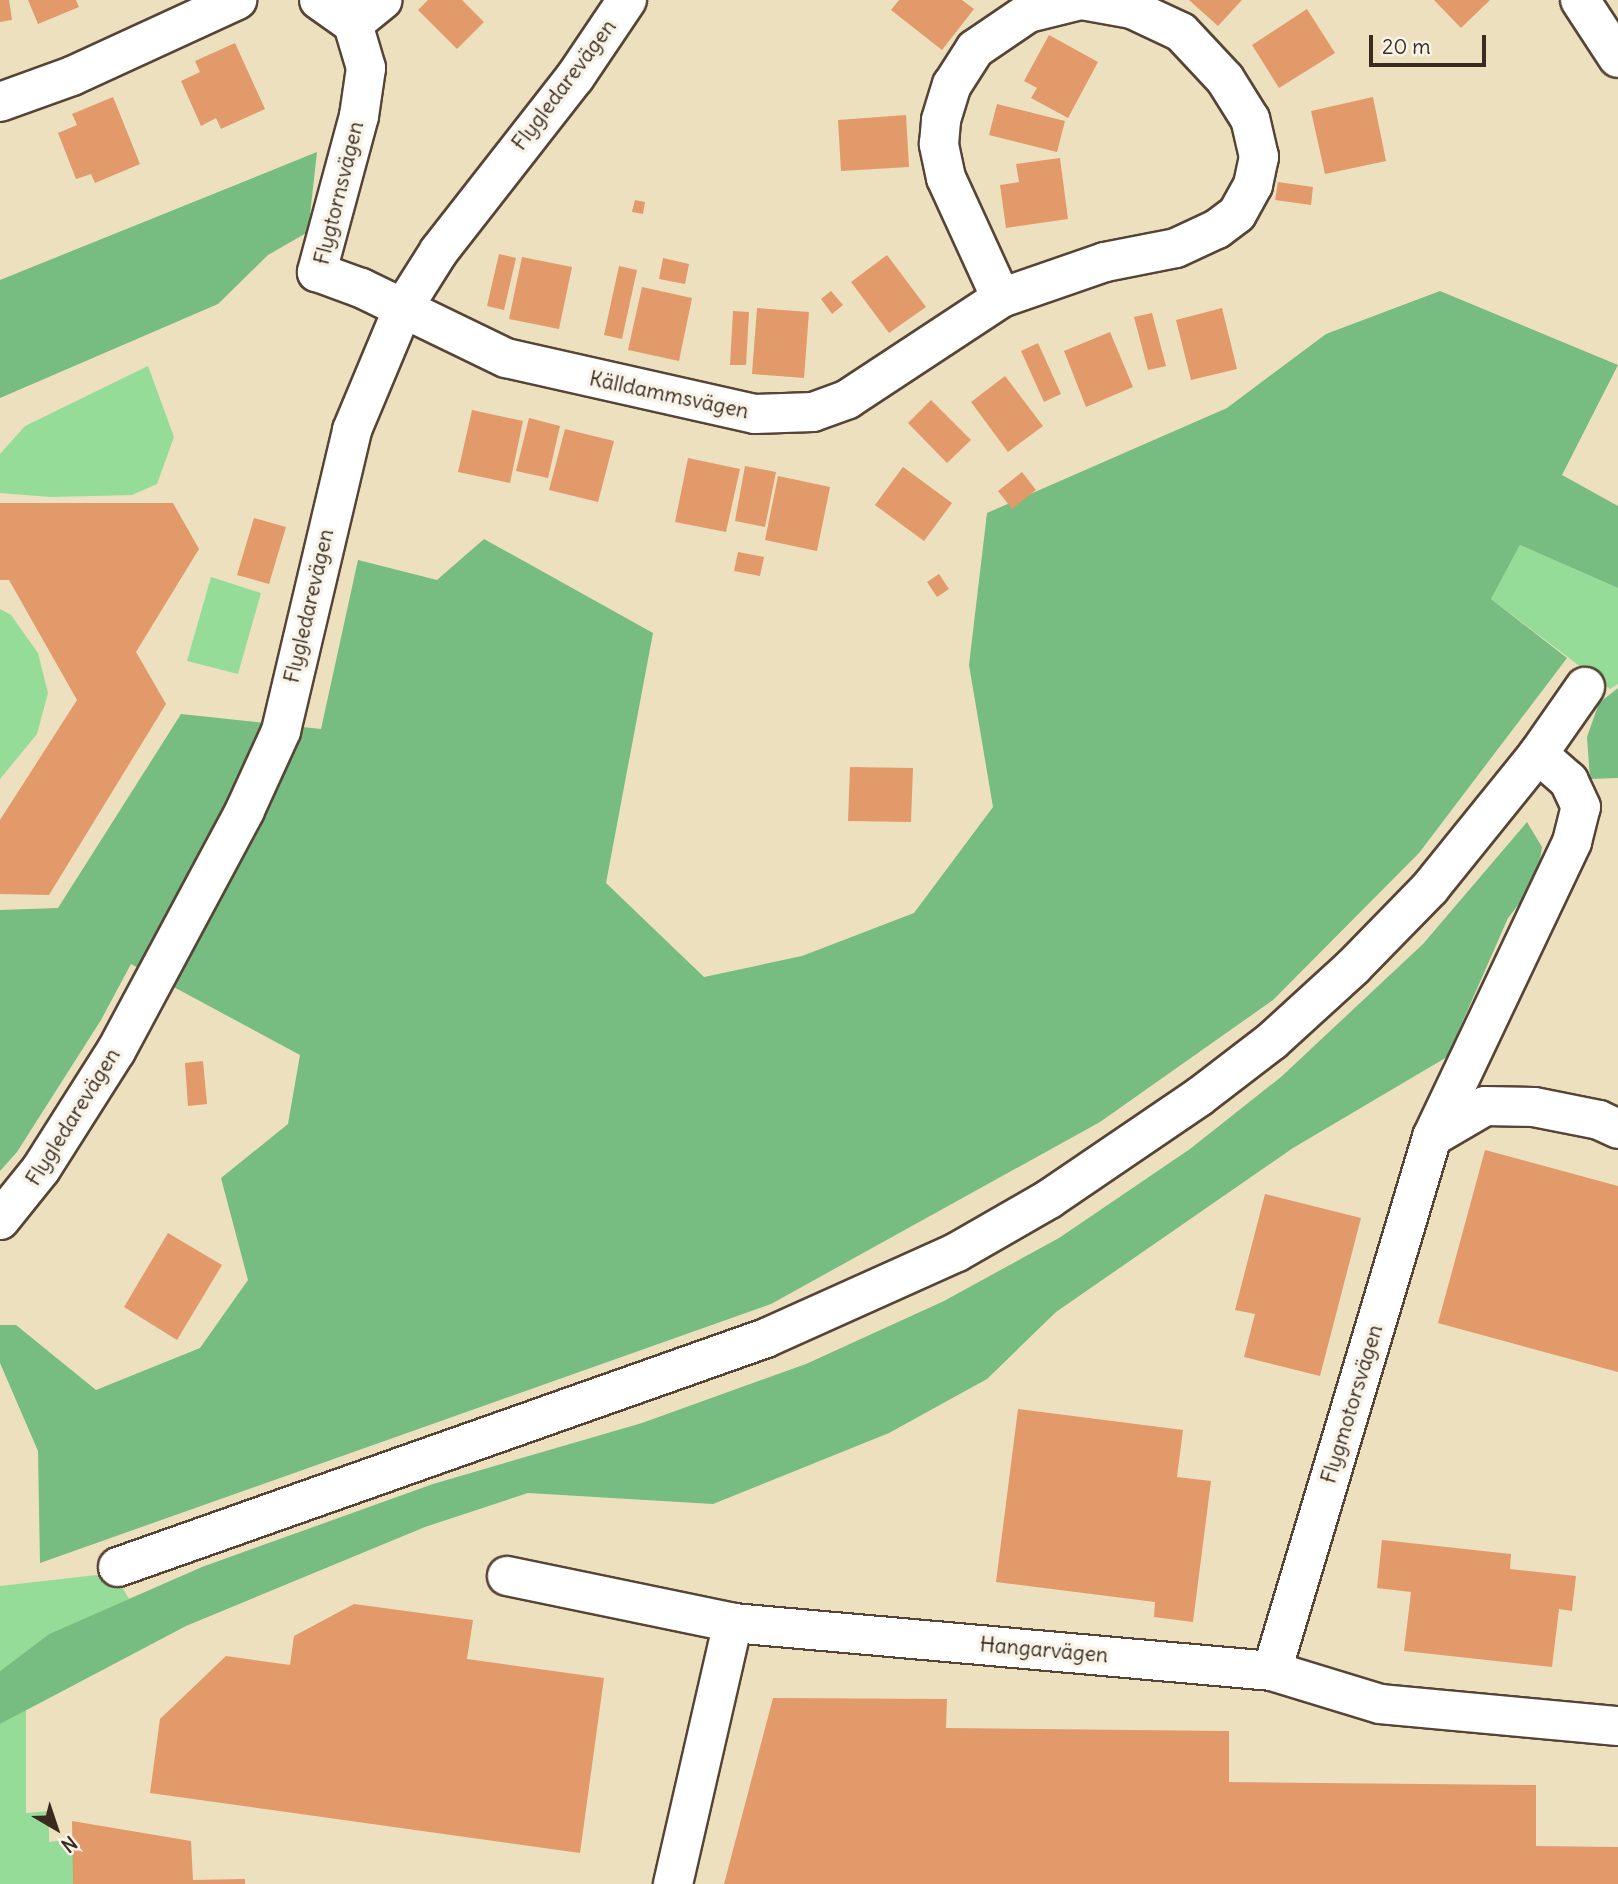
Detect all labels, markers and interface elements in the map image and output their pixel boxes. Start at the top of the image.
street label: Flygledarevägen [507,15,621,155]
scale bar [1373,21,1490,65]
text: 20 m [1382,33,1431,60]
street label: Flygtornsvägen [309,119,369,267]
street label: Källdammsvägen [587,366,751,424]
street label: Flygledarevägen [279,527,339,685]
street label: Flygledarevägen [21,1044,125,1190]
street label: Flygmotorsvägen [1316,1322,1388,1486]
street label: Hangarvägen [979,1632,1109,1668]
north arrow [21,1793,91,1863]
text: N [57,1831,82,1858]

